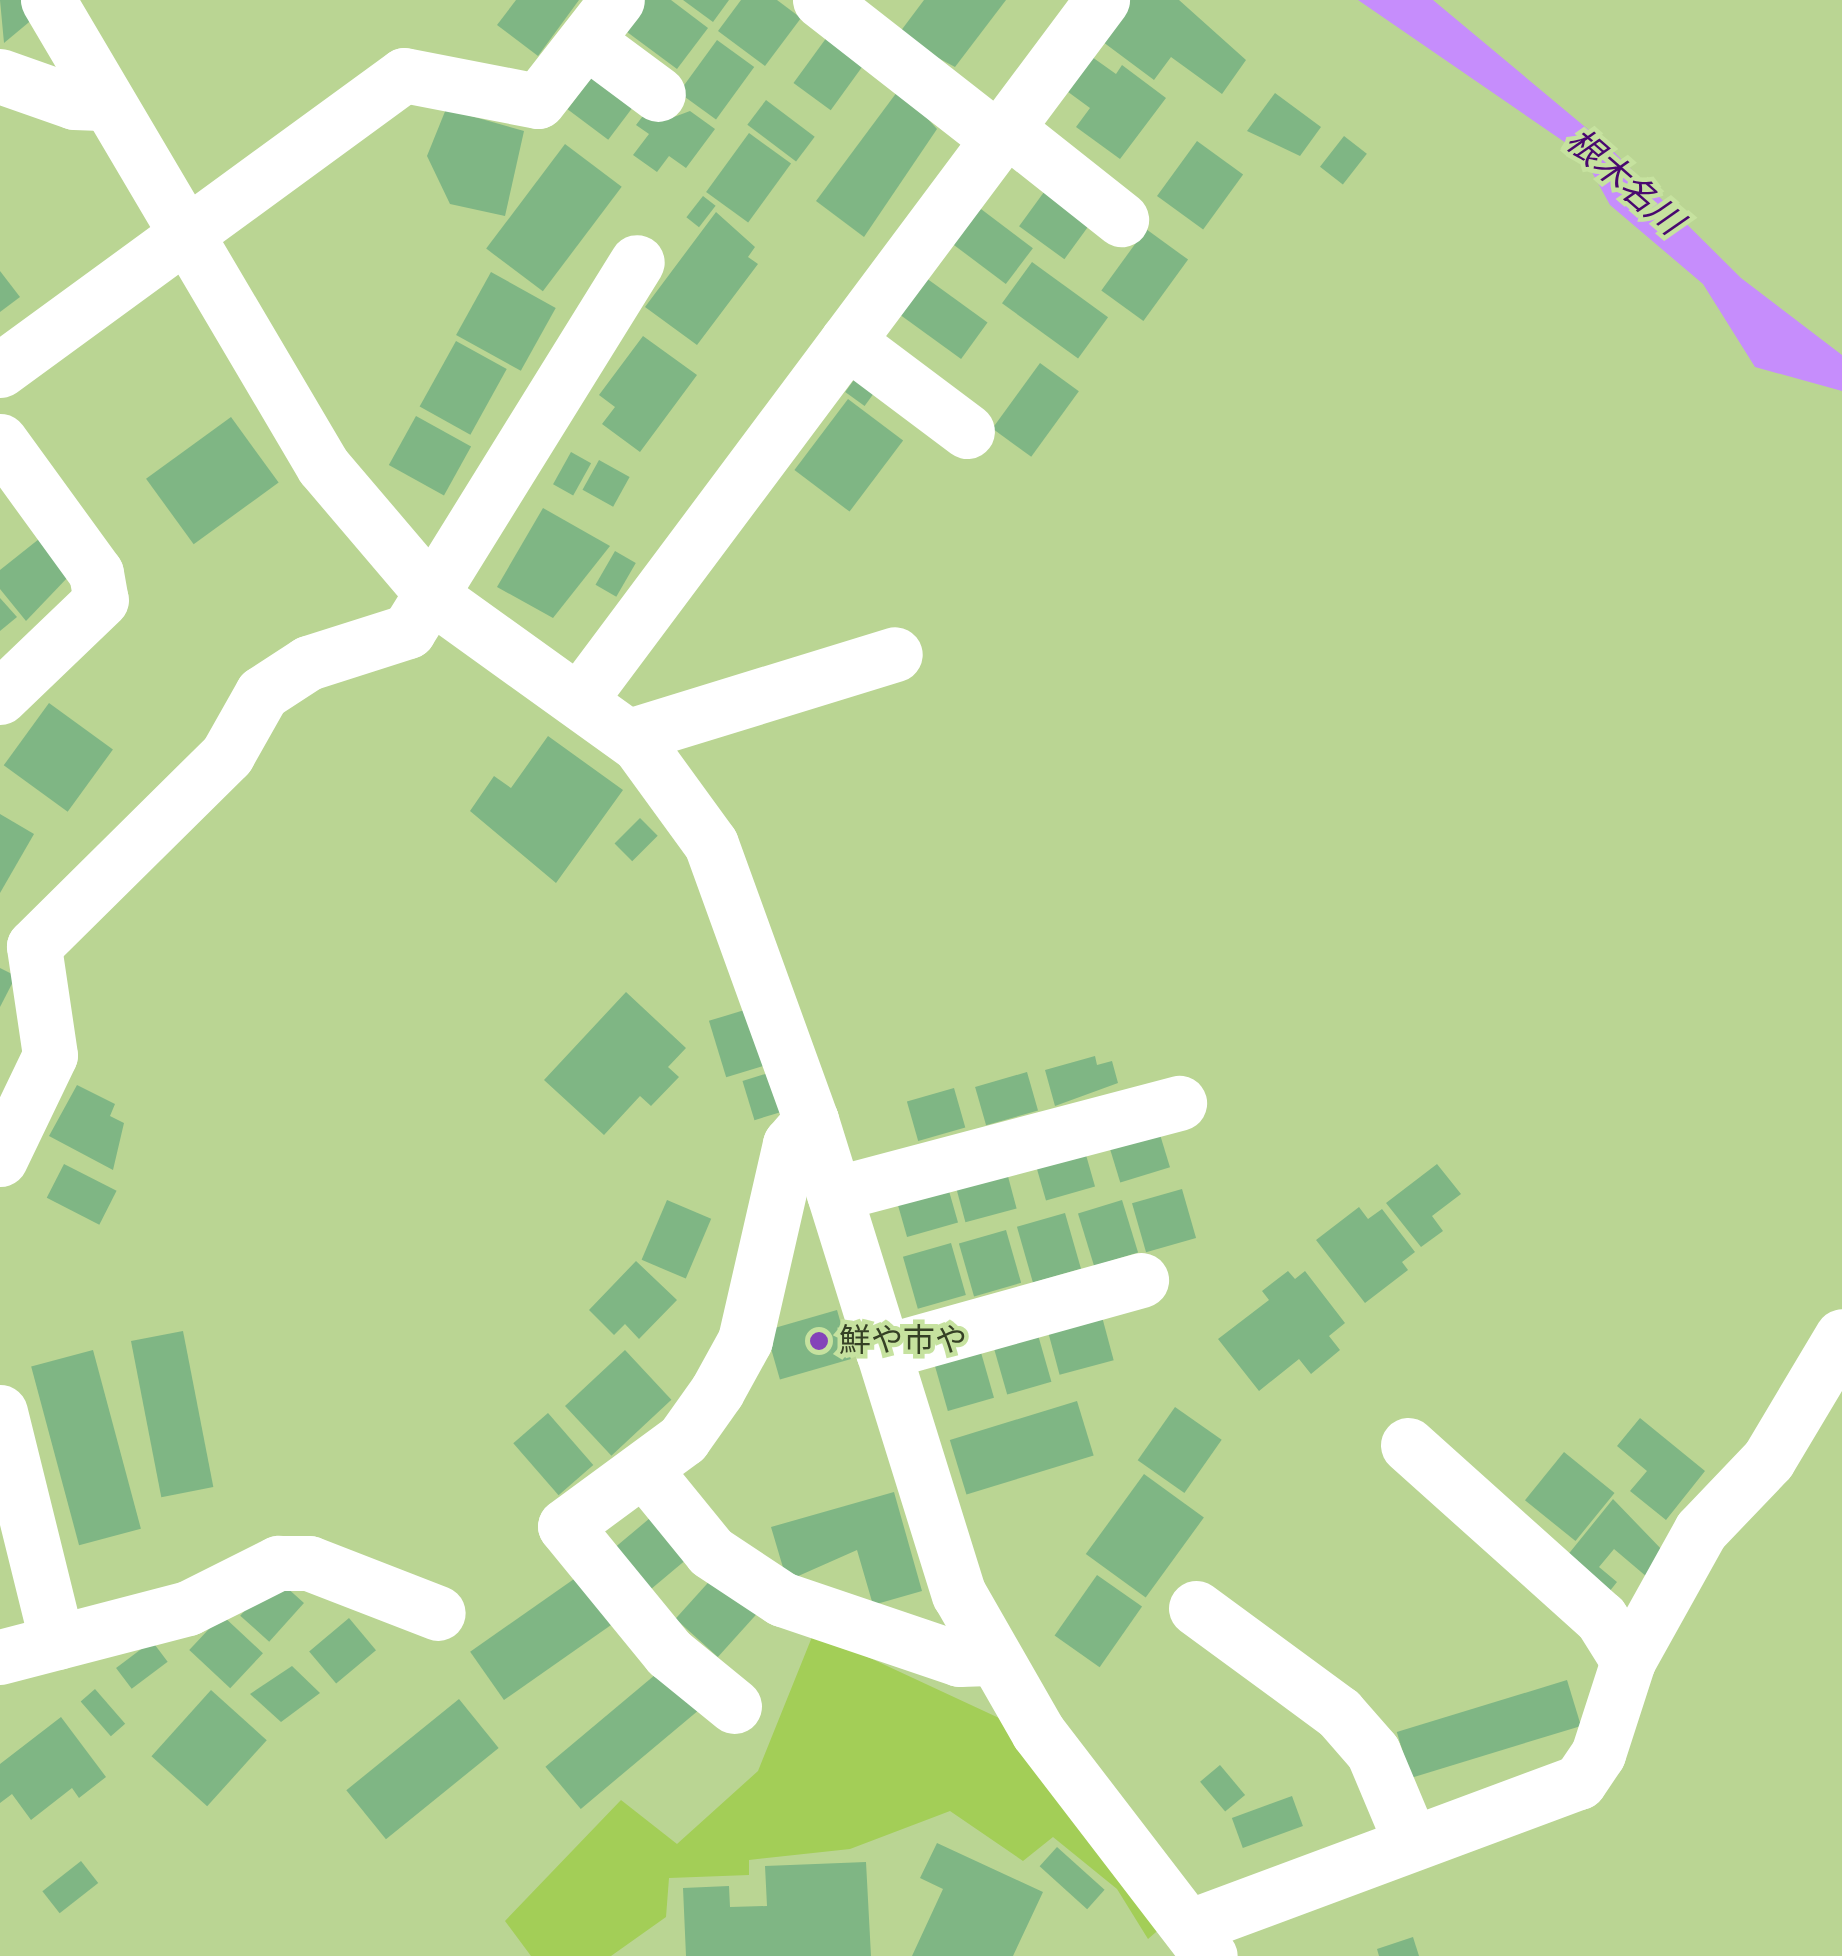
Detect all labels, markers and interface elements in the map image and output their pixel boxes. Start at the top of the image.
water label: 根木名川 [1557,120,1691,244]
place label: 鮮や市や [839,1322,967,1360]
marker: 鮮や市や [808,1330,830,1352]

